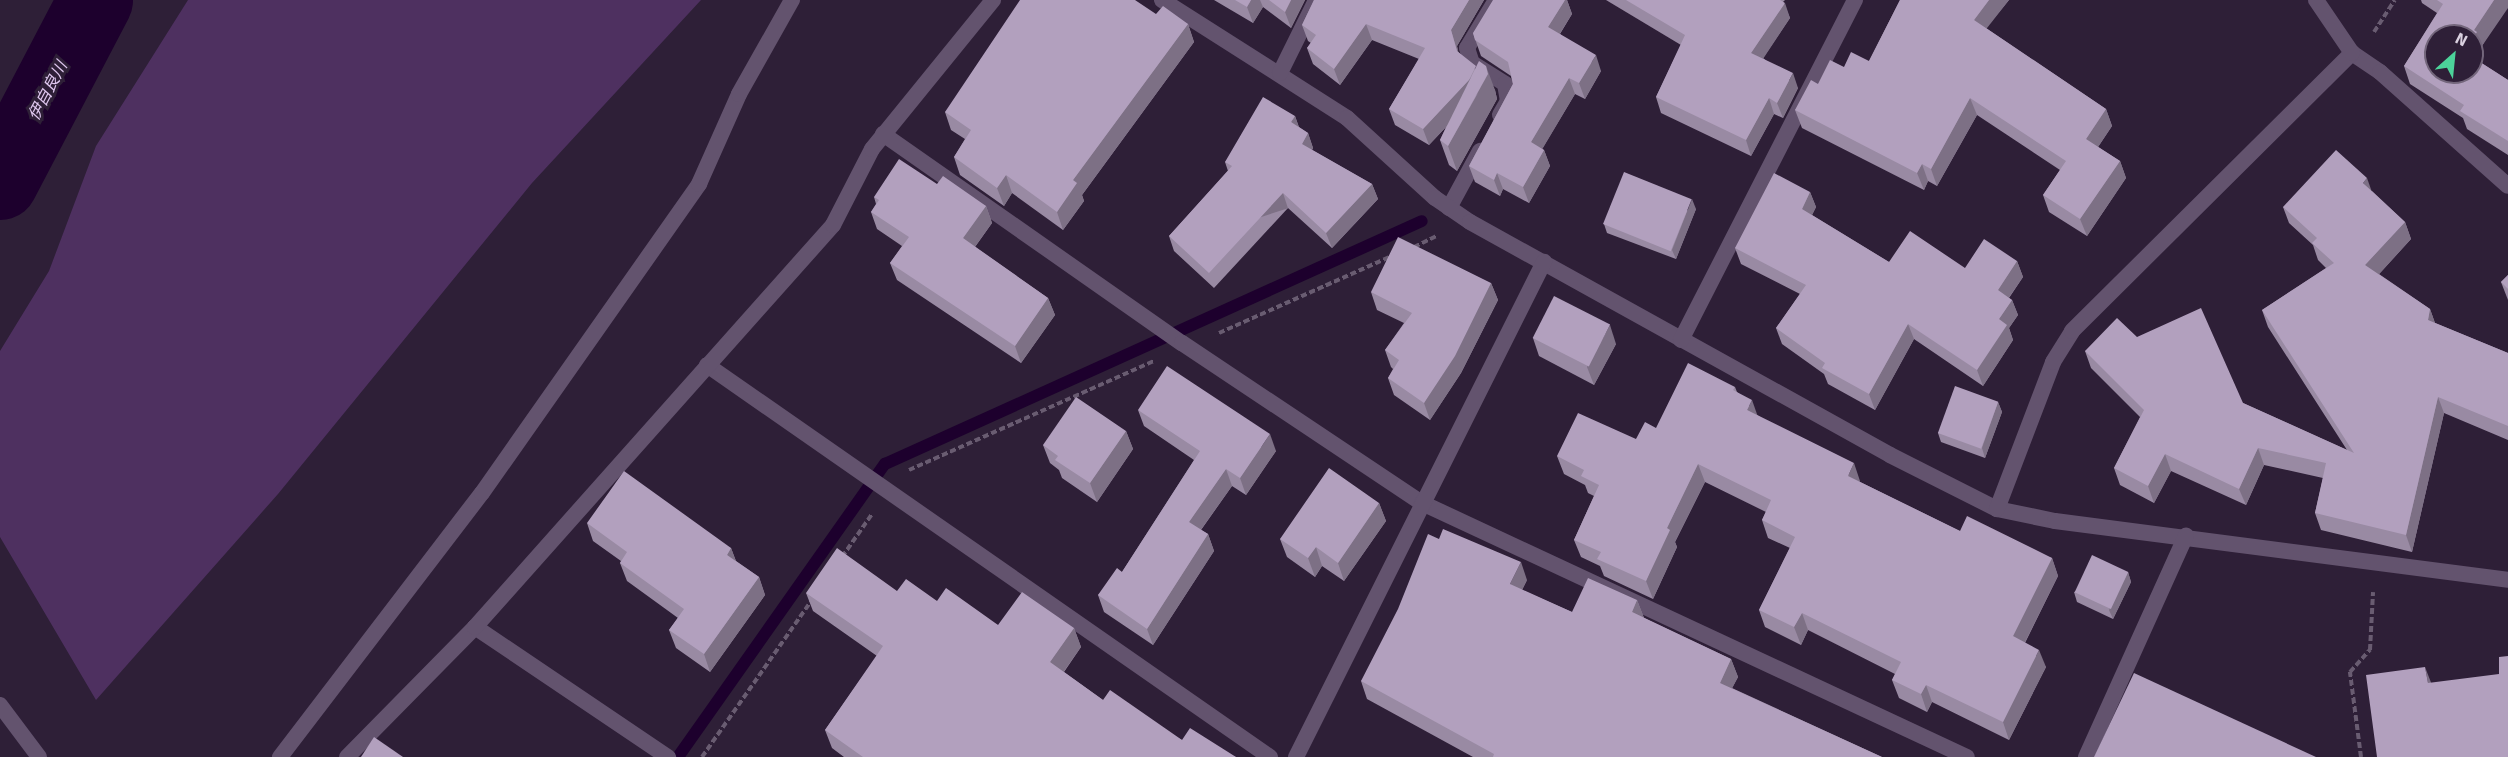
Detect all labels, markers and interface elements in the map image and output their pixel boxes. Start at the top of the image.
north arrow [2424,24,2484,84]
text: N [2452,28,2471,51]
water label: 伊自良川 [25,58,71,124]

